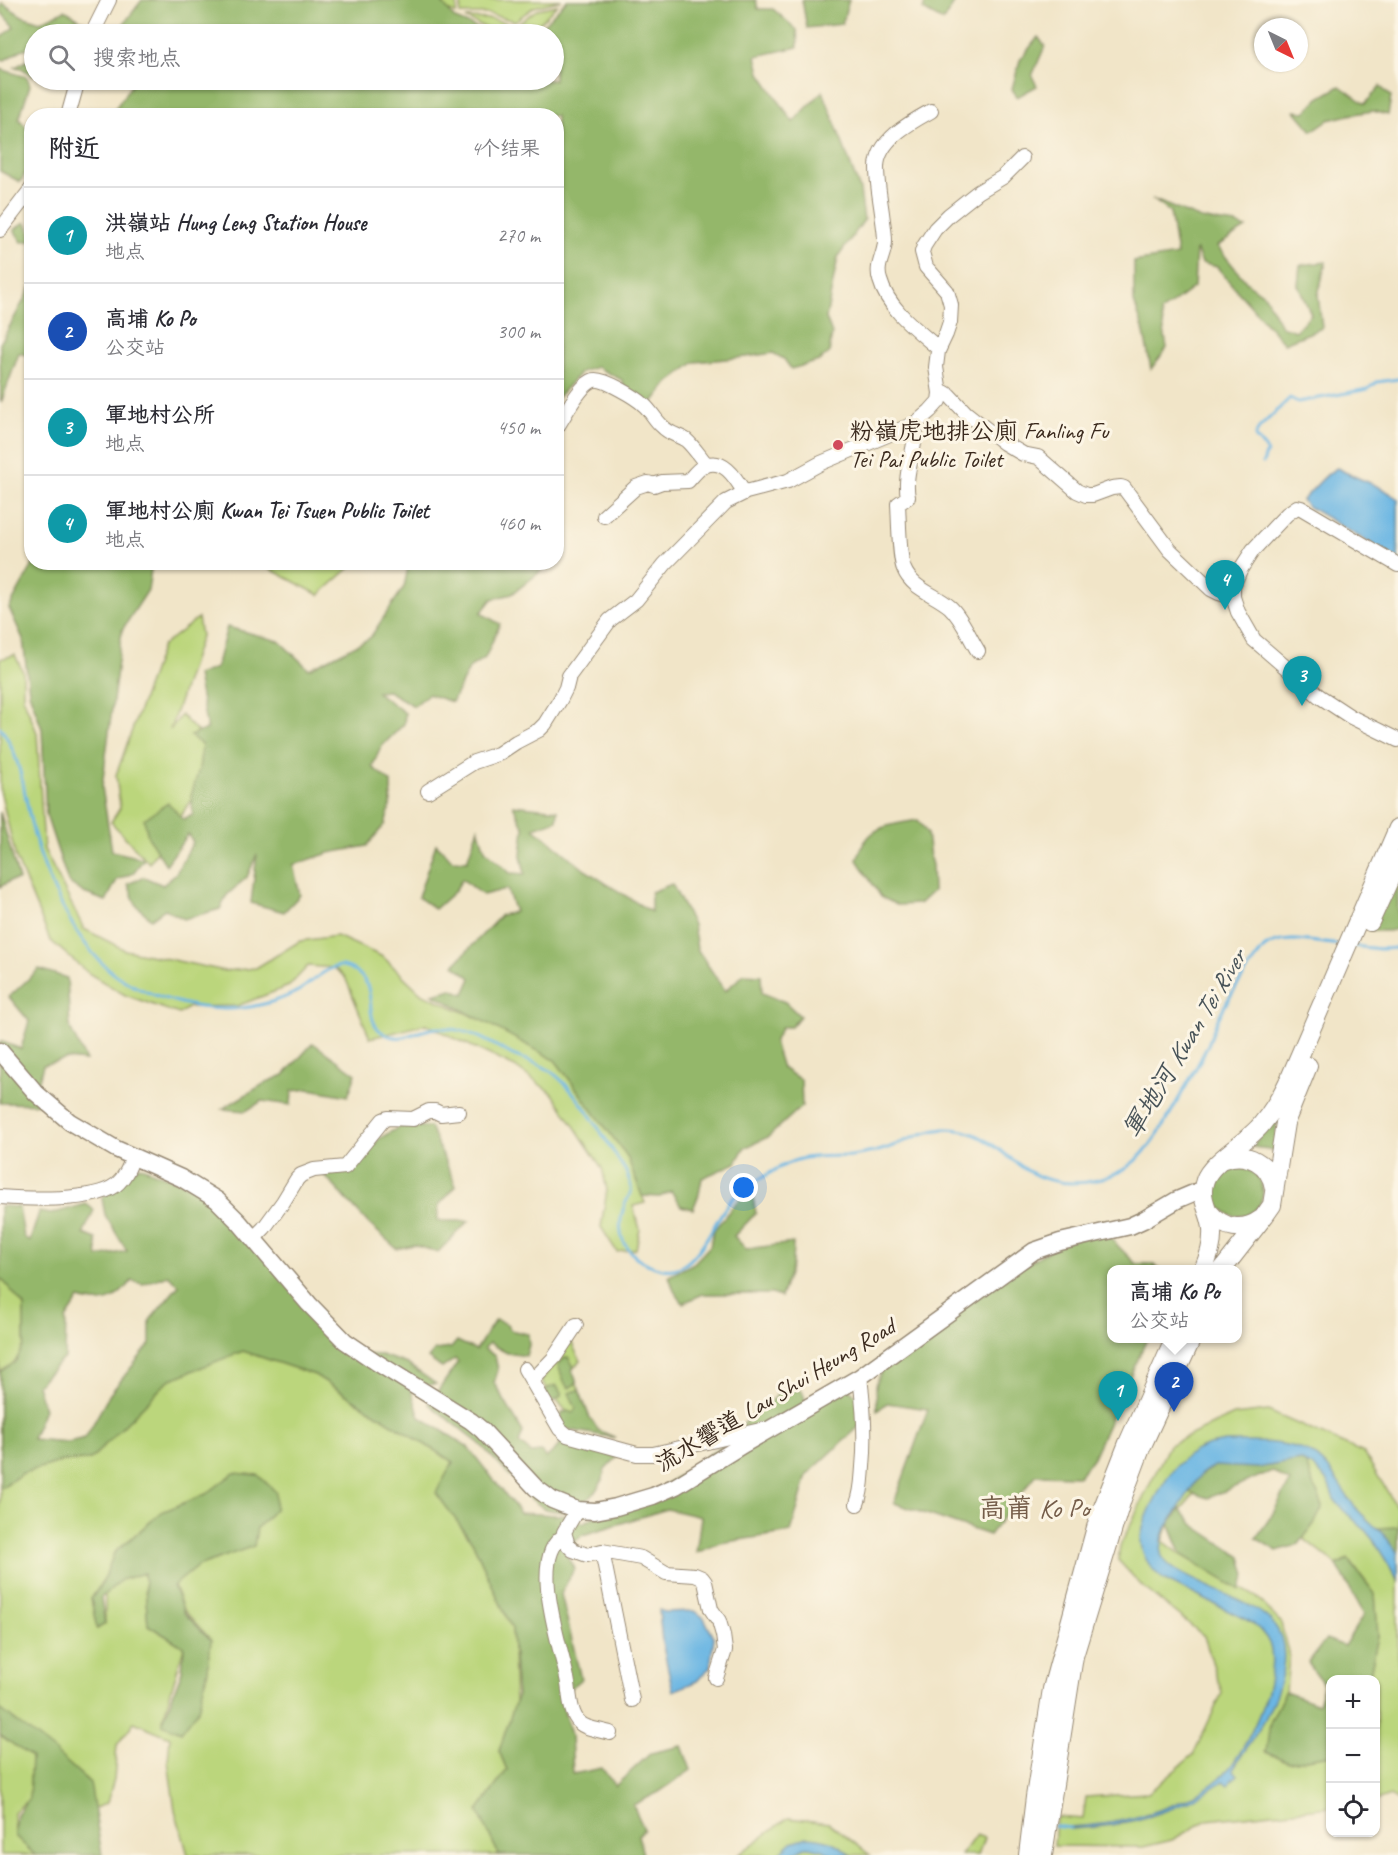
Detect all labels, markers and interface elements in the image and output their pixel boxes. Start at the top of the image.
north arrow [1254,18,1308,72]
search box [24,24,564,90]
icon: search [45,41,78,74]
text: 搜索地点 [93,44,181,72]
text: 附近 [48,132,100,165]
text: 4个结果 [471,136,540,161]
text: 洪嶺站 Hung Leng Station House [105,209,366,237]
text: 1 [63,223,72,248]
text: 270 m [497,223,540,248]
text: 地点 [105,239,145,264]
text: 高埔 Ko Po [105,305,196,333]
text: 2 [63,319,72,344]
text: 300 m [497,319,540,344]
text: 公交站 [105,335,165,360]
text: 軍地村公所 [105,401,215,429]
text: 3 [63,415,72,440]
text: 450 m [497,415,540,440]
place label: 粉嶺虎地排公廁 Fanling Fu Tei Pai Public Toilet [850,416,1111,474]
text: 地点 [105,431,145,456]
marker: 粉嶺虎地排公廁 Fanling Fu Tei Pai Public Toilet [831,438,845,452]
text: 軍地村公廁 Kwan Tei Tsuen Public Toilet [105,497,429,525]
text: 4 [63,511,72,536]
text: 460 m [497,511,540,536]
text: 地点 [105,527,145,552]
pin: 4 [1206,560,1244,610]
pin: 3 [1282,656,1322,706]
water label: 軍地河 Kwan Tei River [1115,941,1255,1144]
your location [729,1173,758,1202]
popup [1107,1265,1242,1343]
text: 高埔 Ko Po [1129,1278,1220,1306]
text: 公交站 [1129,1308,1189,1333]
street label: 流水響道 Lau Shui Heung Road [650,1310,904,1479]
pin: 2 [1154,1362,1194,1412]
pin: 1 [1098,1372,1138,1421]
district label: 高莆 Ko Po [979,1491,1092,1525]
map controls [1326,1675,1380,1837]
button: + [1326,1675,1380,1729]
button: − [1326,1729,1380,1783]
button: locate [1326,1783,1380,1837]

